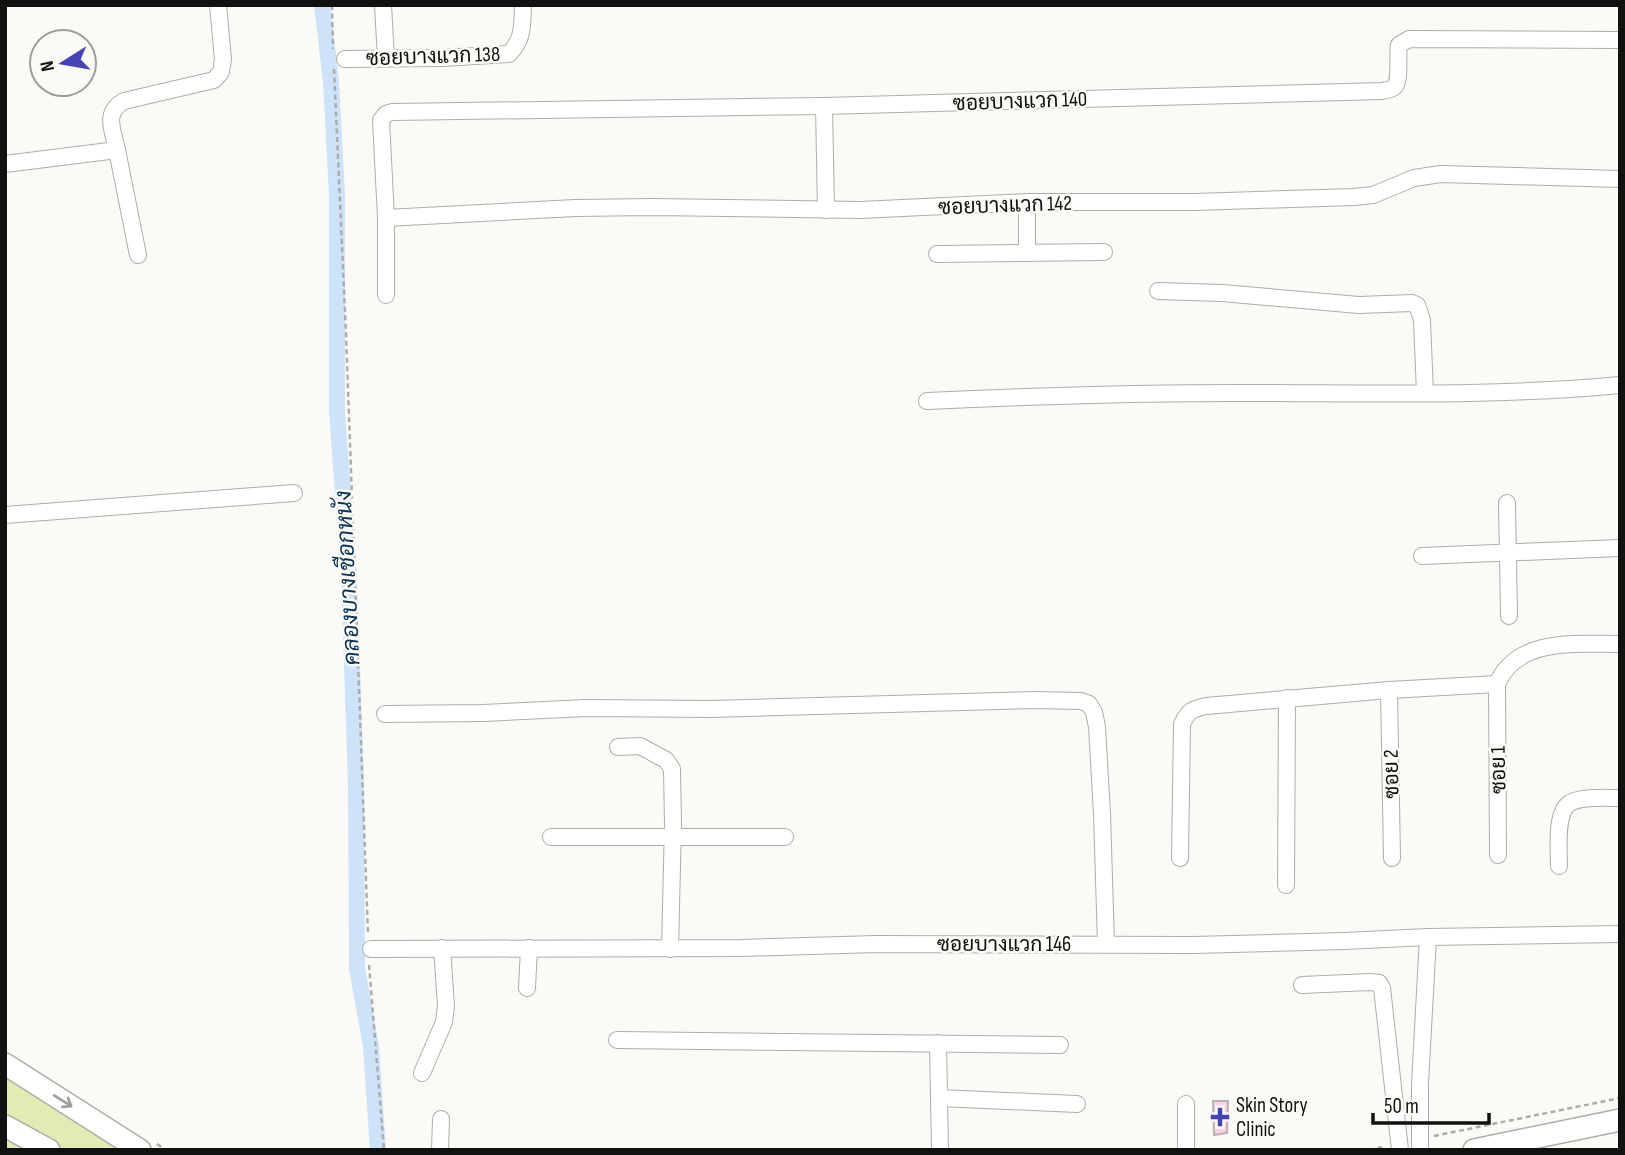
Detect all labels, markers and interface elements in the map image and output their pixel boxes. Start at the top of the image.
north arrow [28,28,98,98]
street label: ซอยบางแวก 138 [366,42,501,71]
text: N [36,59,60,73]
street label: ซอยบางแวก 140 [952,87,1088,116]
street label: ซอยบางแวก 142 [938,191,1072,220]
water label: คลองบางเชือกหนัง [327,490,367,666]
street label: ซอย 1 [1486,745,1511,794]
street label: ซอย 2 [1379,749,1404,799]
street label: ซอยบางแวก 146 [937,932,1071,957]
scale bar [1373,1082,1488,1126]
place label: Skin Story Clinic [1236,1093,1307,1142]
one-way arrow [52,1094,72,1108]
text: 50 m [1384,1094,1419,1119]
marker: Skin Story Clinic [1210,1107,1230,1127]

